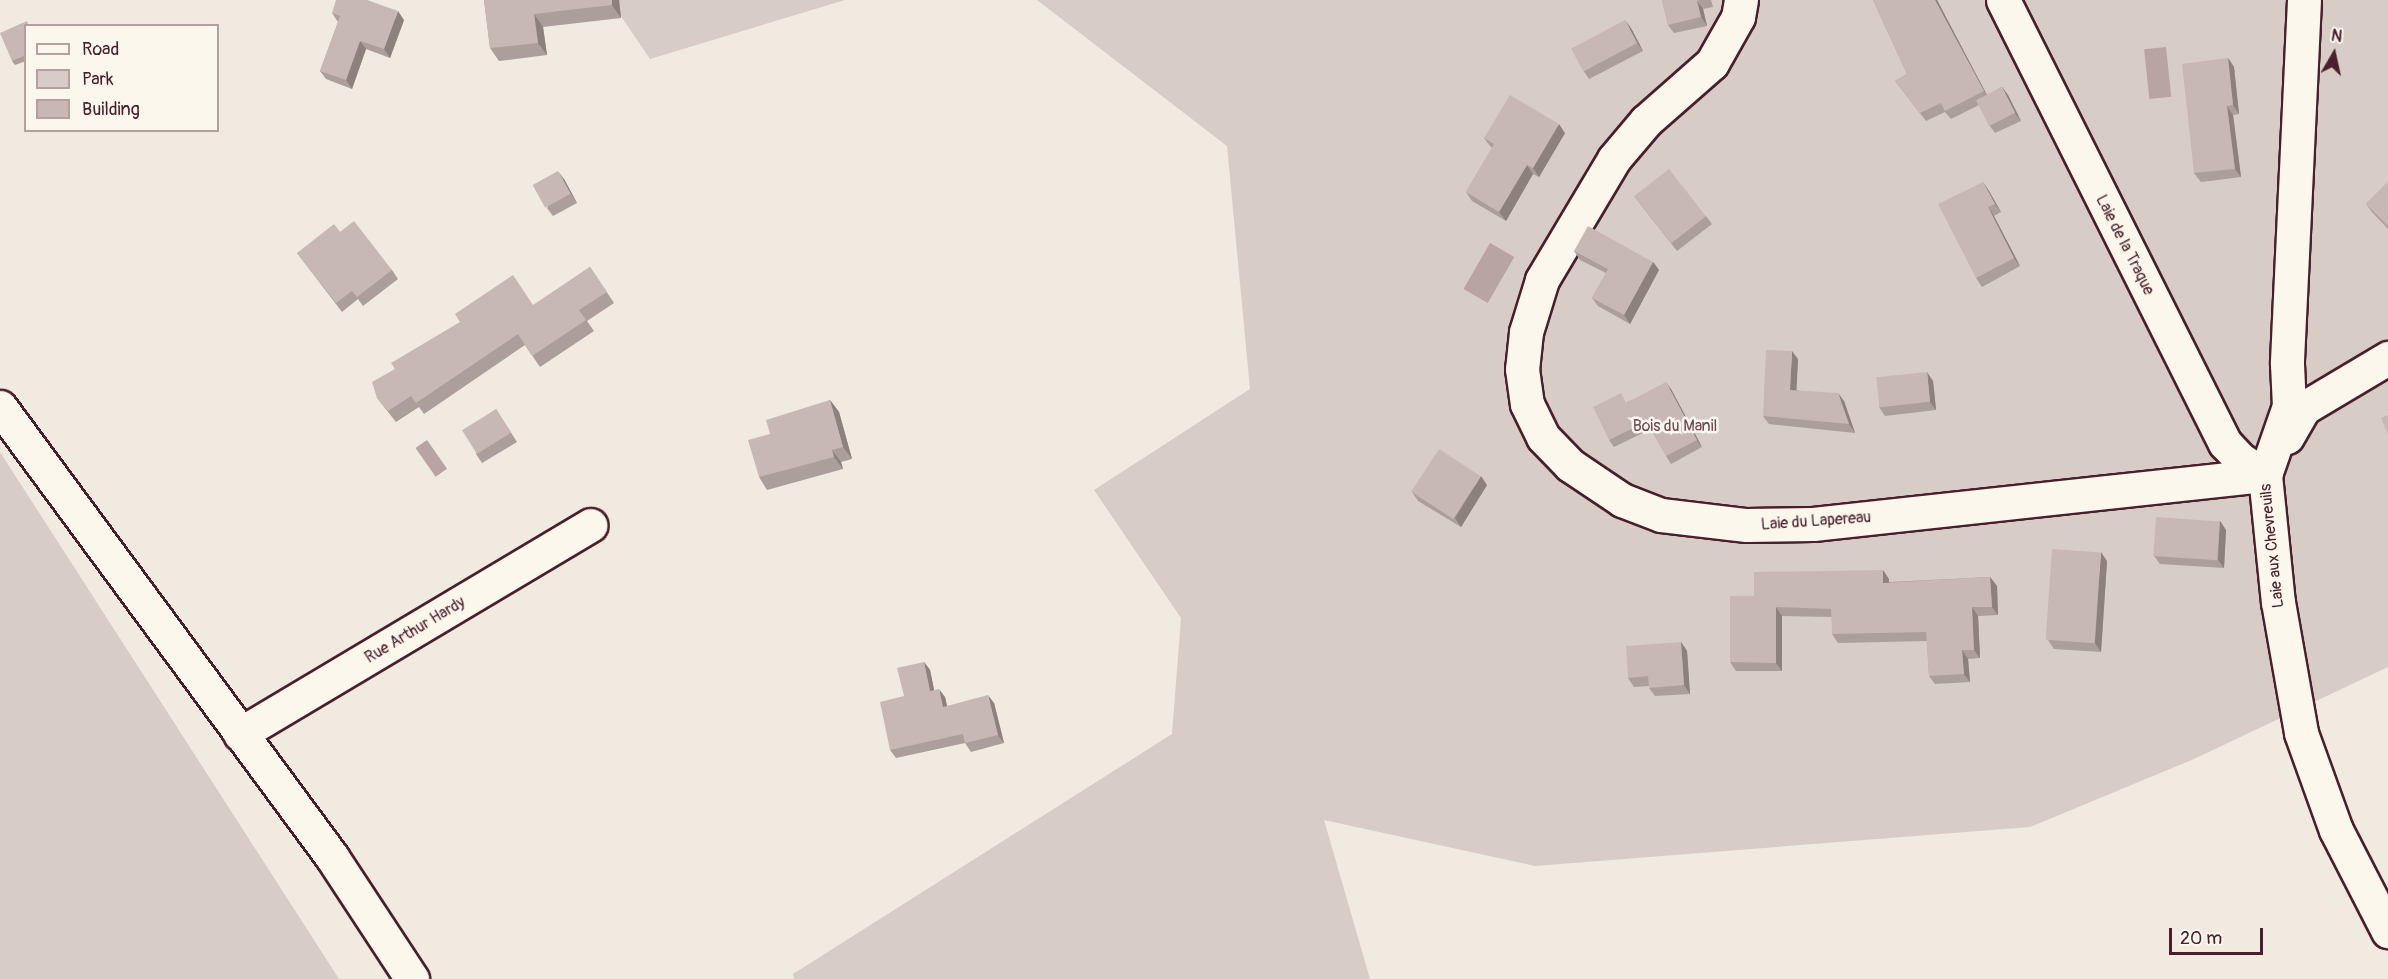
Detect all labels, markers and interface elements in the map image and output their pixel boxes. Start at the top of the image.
legend [24,24,219,132]
north arrow [2304,24,2364,84]
text: N [2330,25,2344,47]
text: Road [82,38,119,61]
text: Park [82,68,114,91]
text: Building [82,98,140,121]
street label: Laie de la Traque [2092,192,2158,298]
park label: Bois du Manil [1633,416,1717,436]
street label: Laie aux Chevreuils [2256,483,2288,609]
street label: Laie du Lapereau [1760,508,1872,534]
street label: Rue Arthur Hardy [361,593,469,667]
scale bar [2172,916,2266,954]
text: 20 m [2180,927,2222,950]

